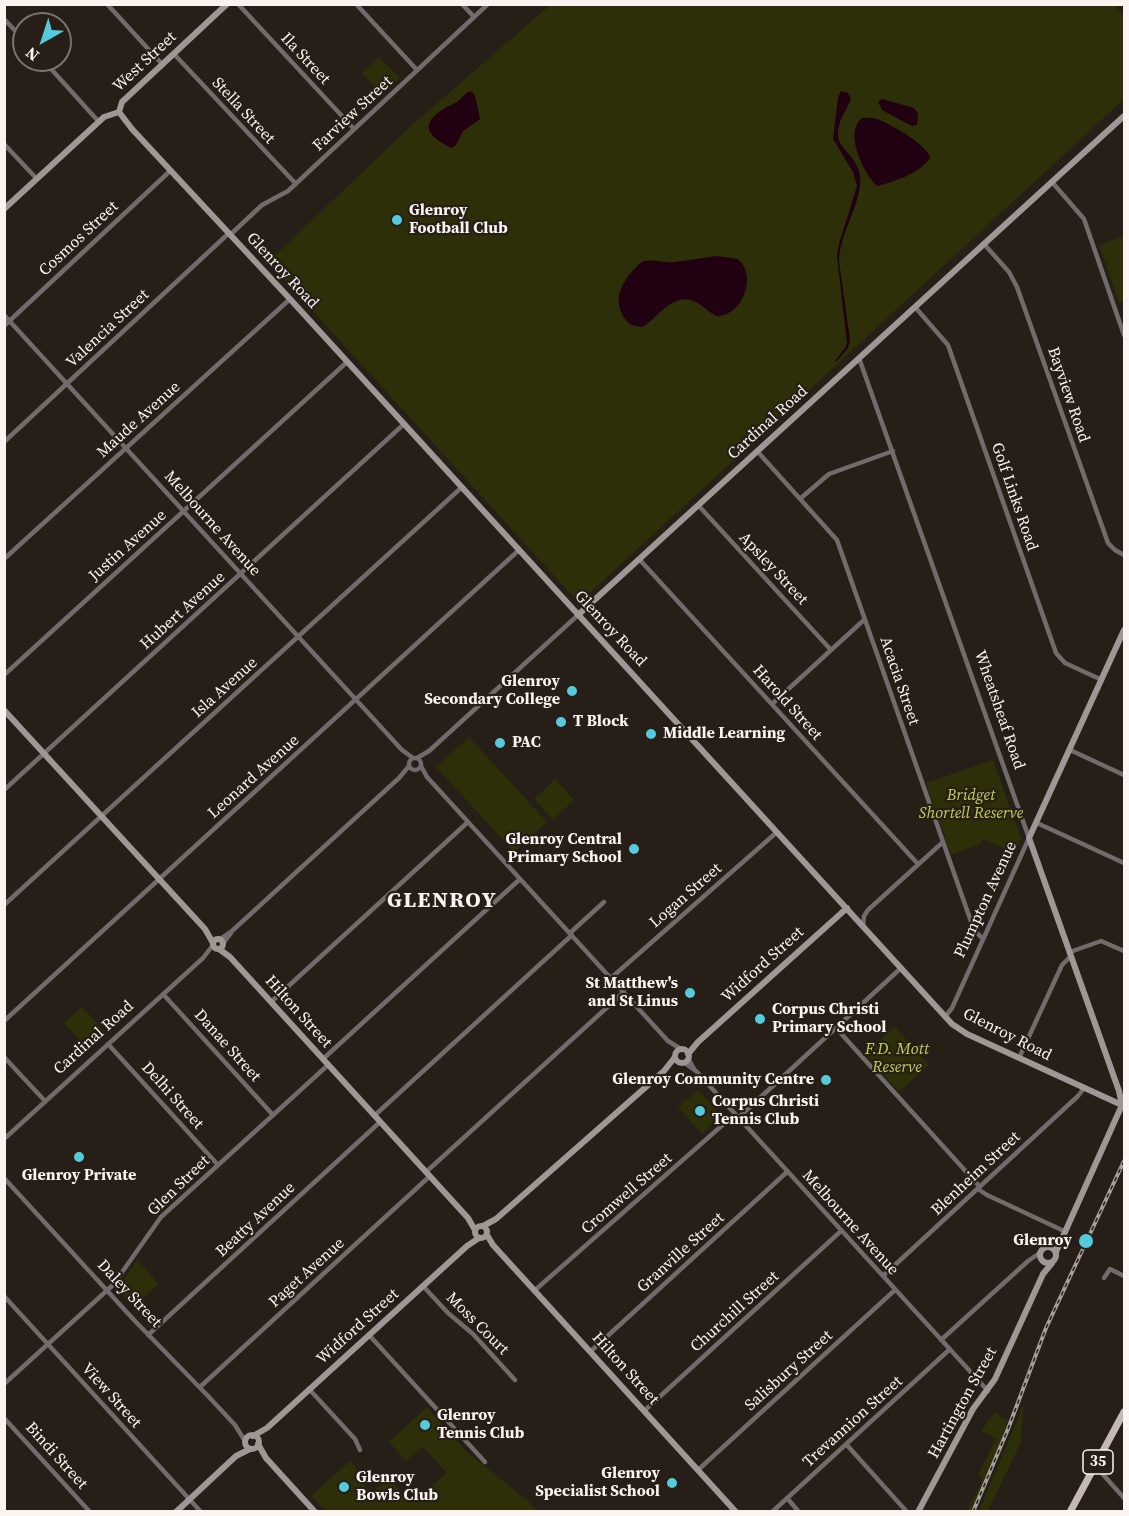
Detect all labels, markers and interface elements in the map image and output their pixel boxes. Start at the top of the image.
north arrow [12,12,72,72]
street label: West Street [109,28,181,96]
street label: Ila Street [276,29,334,89]
text: N [20,42,43,67]
street label: Farview Street [309,72,397,156]
street label: Stella Street [207,74,279,148]
street label: Cosmos Street [35,198,123,280]
place label: Glenroy Football Club [409,201,508,239]
marker: Glenroy Football Club [390,213,404,227]
street label: Glenroy Road [242,229,322,313]
street label: Valencia Street [63,286,153,372]
street label: Bayview Road [1043,345,1093,445]
street label: Maude Avenue [94,378,184,462]
street label: Cardinal Road [724,382,812,464]
street label: Golf Links Road [986,440,1042,554]
street label: Melbourne Avenue [160,467,264,581]
street label: Justin Avenue [85,506,171,586]
street label: Apsley Street [735,529,811,609]
street label: Hubert Avenue [137,568,229,654]
street label: Glenroy Road [570,587,650,671]
street label: Acacia Street [875,634,923,728]
street label: Wheatsheaf Road [970,648,1028,772]
street label: Isla Avenue [188,654,262,722]
street label: Harold Street [748,661,826,745]
place label: Glenroy Secondary College [424,672,560,710]
marker: Glenroy Secondary College [565,684,579,698]
place label: T Block [573,712,629,732]
marker: T Block [554,715,568,729]
place label: Middle Learning [663,724,785,744]
marker: Middle Learning [644,727,658,741]
street label: Leonard Avenue [204,731,304,823]
place label: PAC [512,733,541,753]
marker: PAC [493,736,507,750]
park label: Bridget Shortell Reserve [919,786,1023,824]
place label: Glenroy Central Primary School [505,830,622,868]
street label: Plumpton Avenue [951,839,1021,961]
marker: Glenroy Central Primary School [627,842,641,856]
street label: Logan Street [646,860,726,932]
district label: GLENROY [387,888,497,914]
street label: Widford Street [718,923,808,1007]
street label: Hilton Street [260,972,336,1052]
place label: St Matthew's and St Linus [585,974,678,1012]
marker: St Matthew's and St Linus [683,986,697,1000]
street label: Cardinal Road [50,997,138,1079]
place label: Corpus Christi Primary School [772,1000,886,1038]
street label: Glenroy Road [959,1004,1055,1066]
street label: Danae Street [190,1006,264,1086]
marker: Corpus Christi Primary School [753,1012,767,1026]
park label: F.D. Mott Reserve [865,1040,929,1078]
street label: Delhi Street [137,1059,207,1133]
place label: Glenroy Community Centre [612,1070,814,1090]
marker: Glenroy Community Centre [819,1073,833,1087]
place label: Corpus Christi Tennis Club [712,1092,819,1130]
marker: Corpus Christi Tennis Club [693,1104,707,1118]
street label: Blenheim Street [928,1128,1024,1220]
street label: Cromwell Street [578,1149,676,1239]
marker: Glenroy Private [72,1150,86,1164]
street label: Glen Street [144,1152,214,1220]
place label: Glenroy Private [22,1166,136,1186]
street label: Melbourne Avenue [798,1166,902,1280]
street label: Beatty Avenue [212,1178,300,1262]
street label: Granville Street [634,1209,728,1297]
place label: Glenroy [1013,1231,1072,1251]
marker: Glenroy [1077,1232,1095,1250]
street label: Paget Avenue [265,1234,349,1312]
street label: Daley Street [93,1256,165,1332]
street label: Churchill Street [687,1267,783,1357]
street label: Widford Street [313,1285,403,1369]
street label: Moss Court [442,1289,512,1359]
street label: Salisbury Street [741,1327,837,1415]
street label: Hilton Street [587,1329,663,1409]
street label: Hartington Street [925,1344,1001,1462]
street label: View Street [77,1360,145,1432]
street label: Trevannion Street [799,1372,907,1472]
place label: Glenroy Tennis Club [437,1406,524,1444]
marker: Glenroy Tennis Club [418,1418,432,1432]
street label: Bindi Street [21,1419,91,1493]
road number: 35 [1083,1450,1113,1474]
place label: Glenroy Specialist School [535,1464,660,1502]
place label: Glenroy Bowls Club [356,1468,438,1506]
marker: Glenroy Specialist School [665,1476,679,1490]
marker: Glenroy Bowls Club [337,1480,351,1494]

